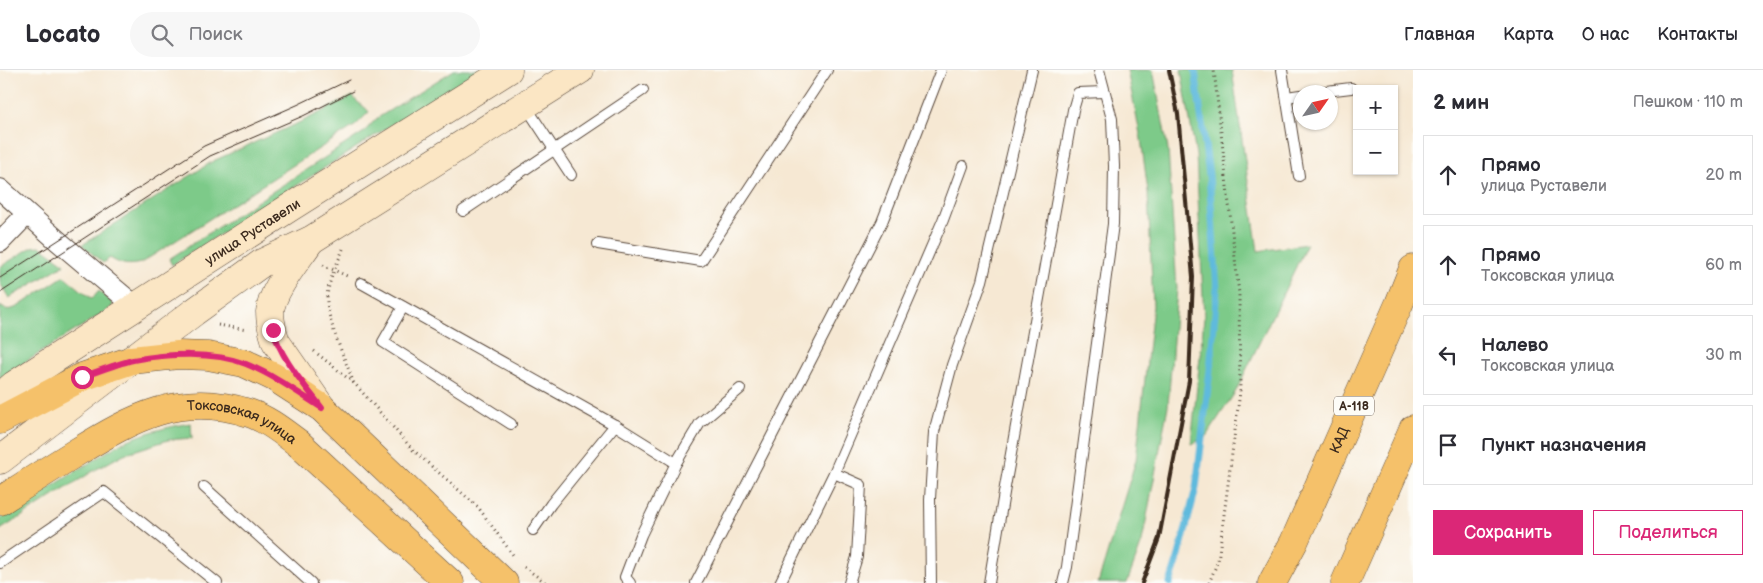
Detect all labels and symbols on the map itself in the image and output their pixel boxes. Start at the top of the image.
north arrow [1293,85,1338,130]
street label: улица Руставели [202,195,303,268]
route end [262,319,285,342]
route start [71,366,94,389]
street label: Токсовская улица [186,396,301,448]
road number: А-118 [1334,396,1374,416]
street label: КАД [1326,424,1352,456]

